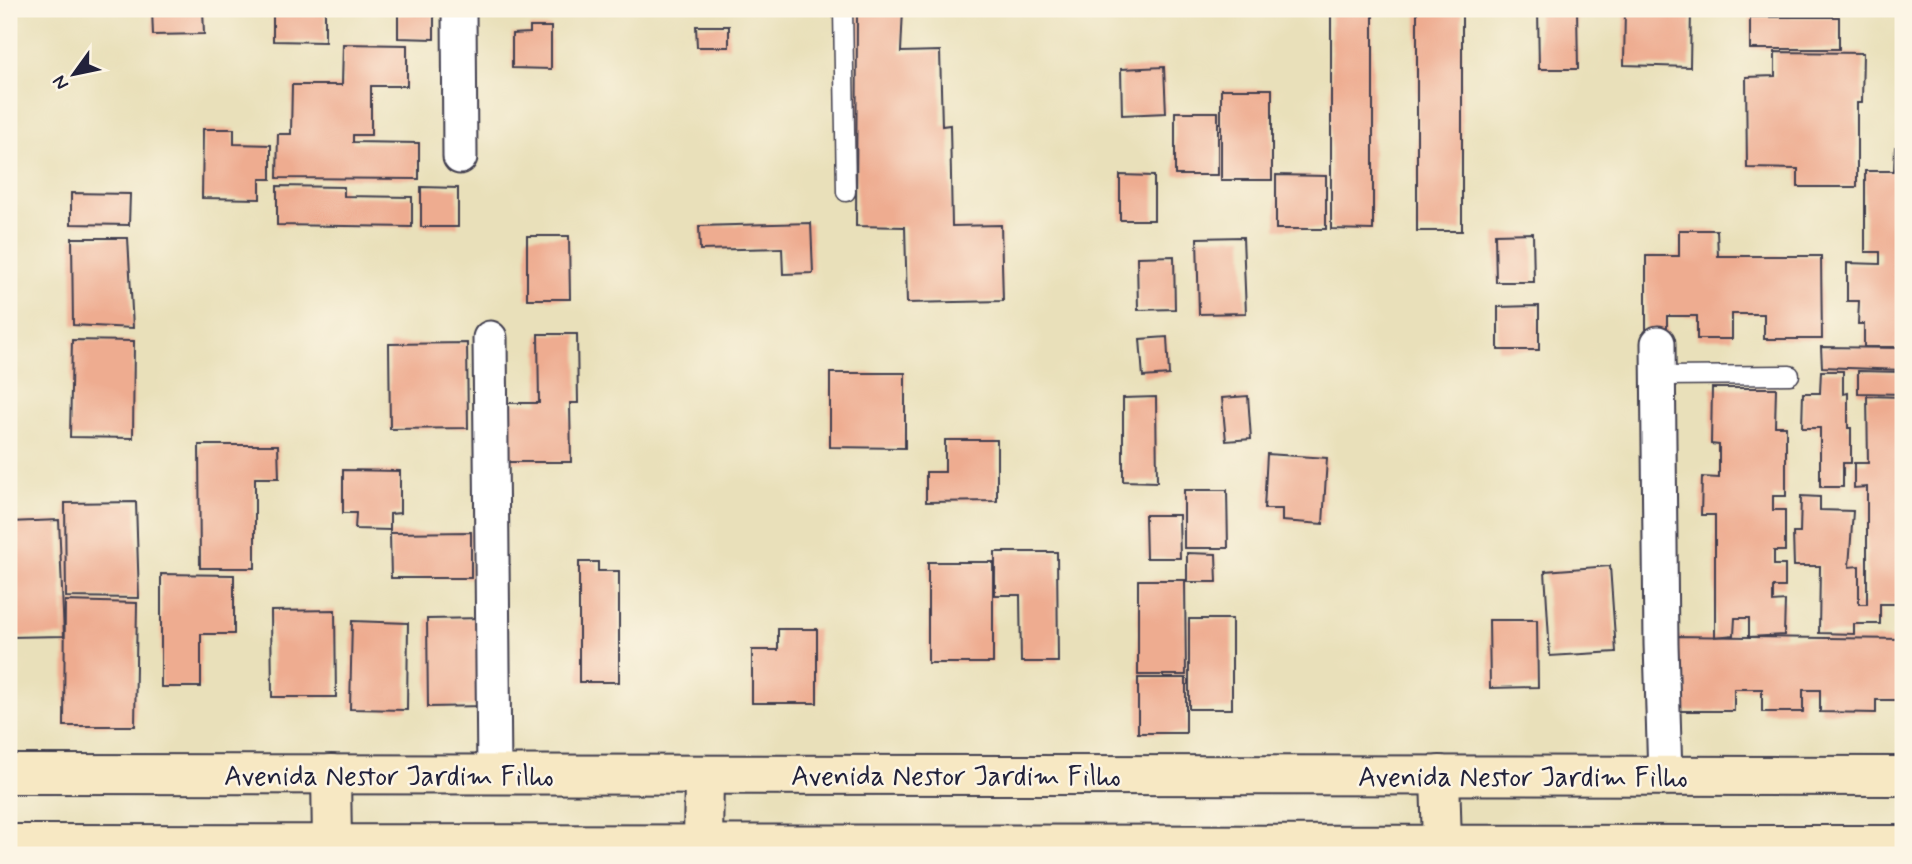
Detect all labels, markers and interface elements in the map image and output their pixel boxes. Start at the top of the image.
north arrow [38,38,108,108]
text: N [47,70,75,95]
street label: Avenida Nestor Jardim Filho [224,759,554,796]
street label: Avenida Nestor Jardim Filho [791,759,1121,796]
street label: Avenida Nestor Jardim Filho [1358,760,1688,797]

